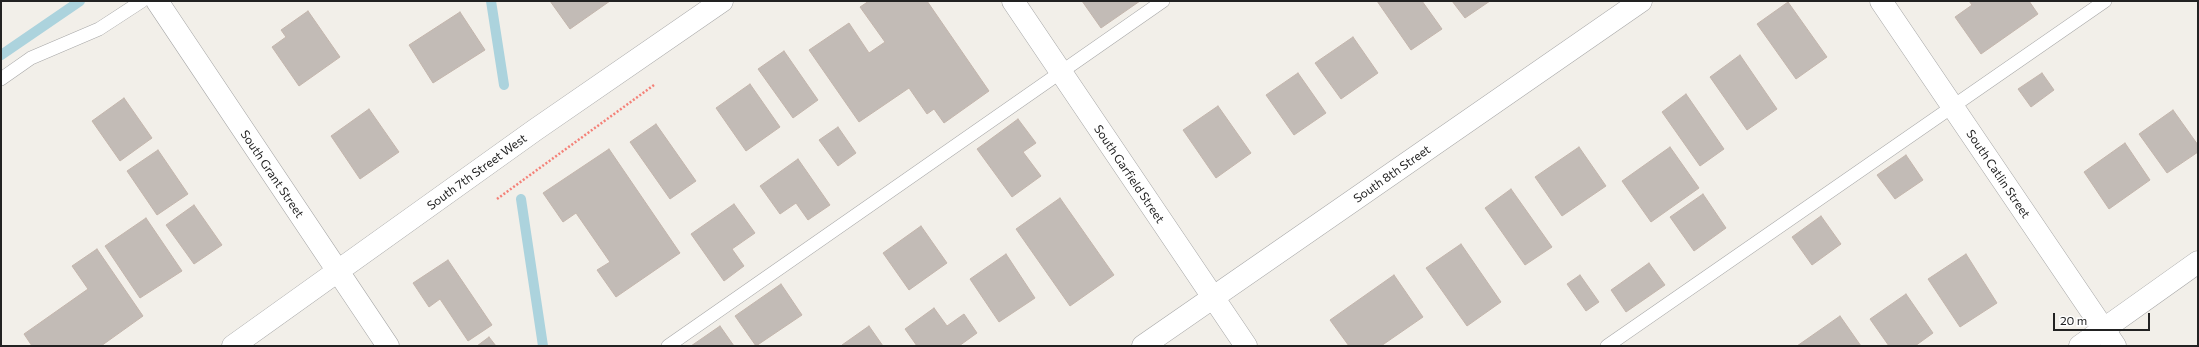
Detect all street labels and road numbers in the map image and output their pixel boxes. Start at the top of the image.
street label: South Garfield Street [1091,122,1167,226]
street label: South Grant Street [237,127,307,221]
street label: South Catlin Street [1963,127,2033,221]
street label: South 7th Street West [424,131,530,213]
street label: South 8th Street [1351,142,1433,206]

